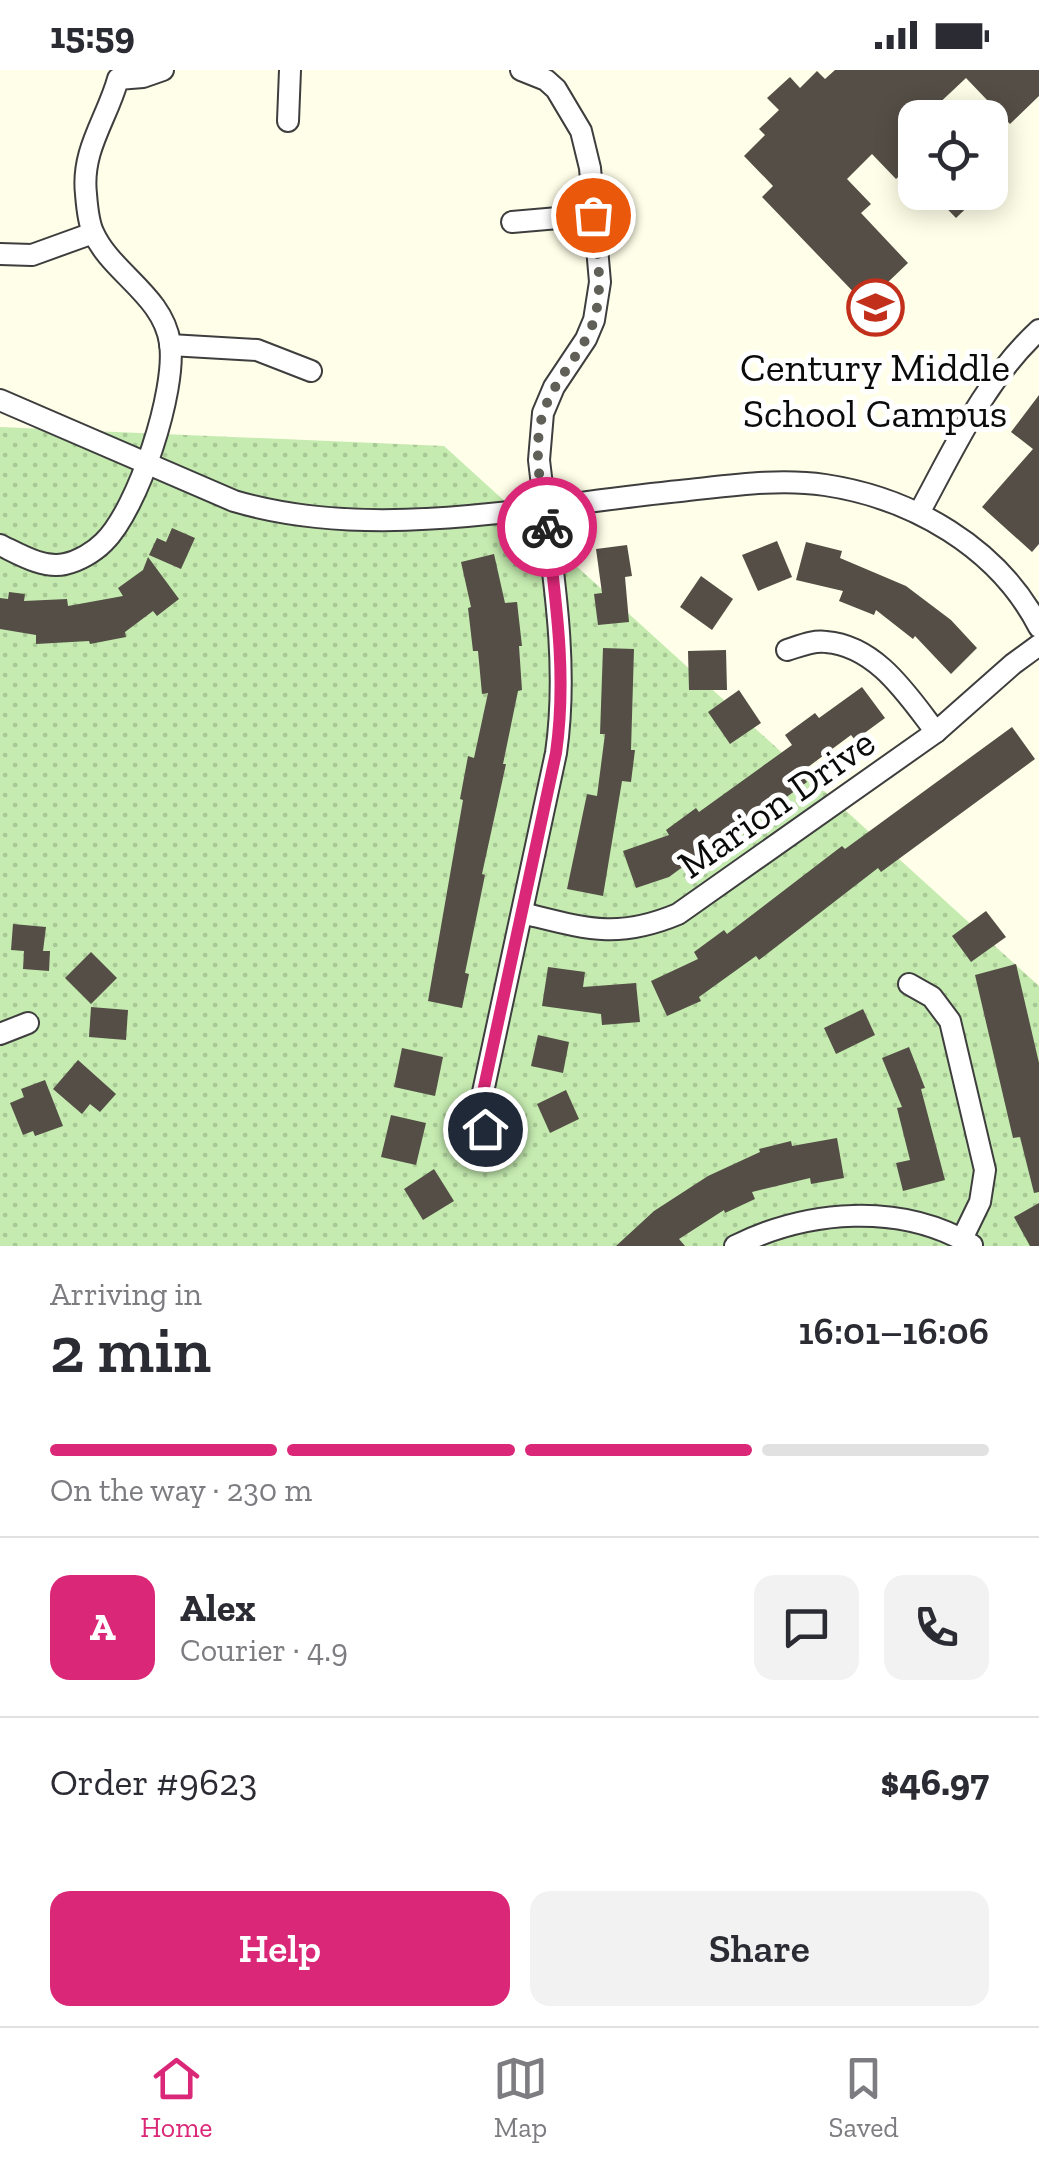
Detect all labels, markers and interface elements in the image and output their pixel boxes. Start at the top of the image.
text: 15:59 [50,12,135,58]
map controls [898,100,1008,210]
button: locate [898,100,1008,210]
pin [551,173,636,258]
icon: bag [566,188,621,243]
school or university icon: Century Middle School Campus [845,278,905,338]
place label: Century Middle School Campus [740,343,1010,437]
courier [497,477,597,577]
icon: bike [520,500,575,555]
street label: Marion Drive [668,718,884,888]
pin [443,1087,528,1172]
icon: home [458,1102,513,1157]
text: Arriving in [50,1275,202,1313]
text: 16:01–16:06 [799,1308,989,1354]
text: 2 min [50,1311,211,1389]
text: On the way · 230 m [50,1471,312,1509]
button: chat [754,1575,859,1680]
button: phone [884,1575,989,1680]
text: Alex [180,1585,256,1631]
text: A [89,1604,116,1650]
text: Courier · 4.9 [180,1631,348,1669]
text: Order #9623 [50,1759,257,1805]
text: $46.97 [881,1759,989,1805]
button: Help [50,1891,510,2006]
button: Share [530,1891,989,2006]
tab: Home [140,2051,212,2144]
tab: Map [493,2051,548,2144]
tab: Saved [829,2051,899,2144]

